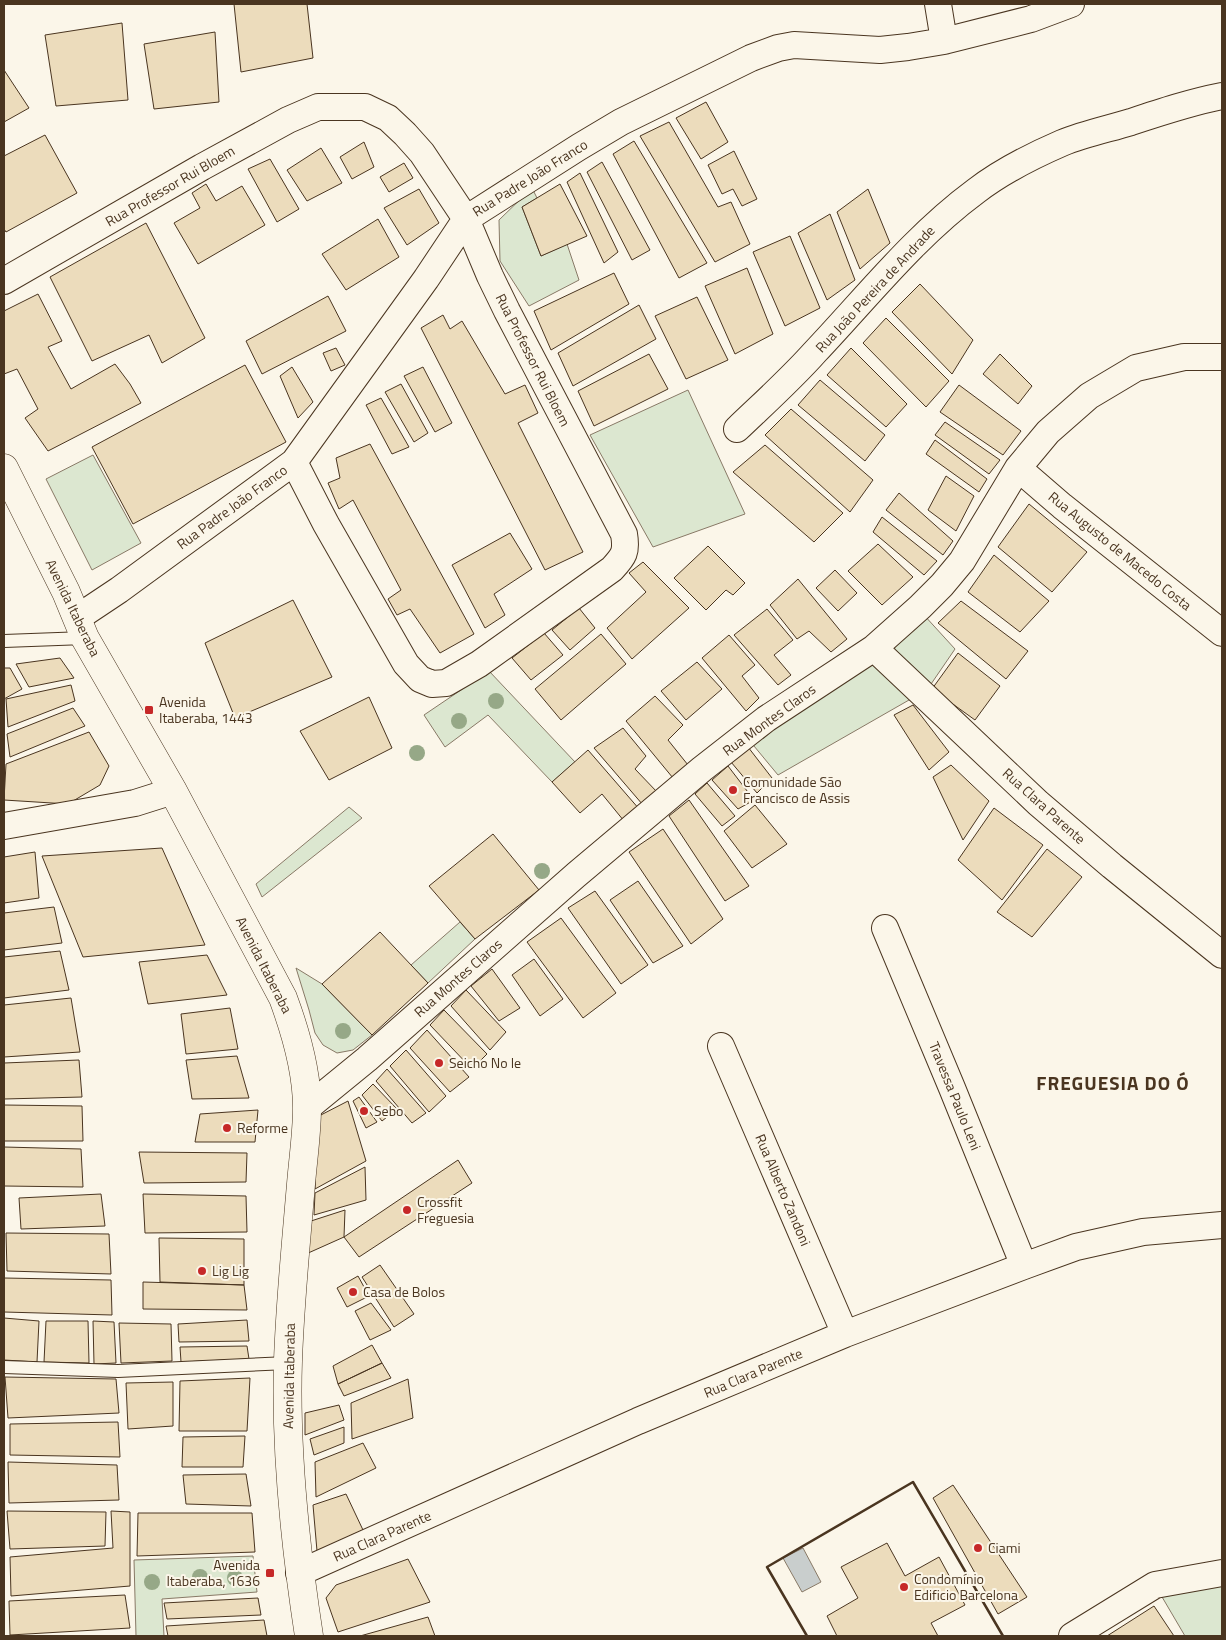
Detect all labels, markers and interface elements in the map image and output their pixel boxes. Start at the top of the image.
street label: Rua Padre João Franco [468,134,591,222]
street label: Rua Professor Rui Bloem [101,140,238,231]
street label: Rua João Pereira de Andrade [810,220,939,357]
street label: Rua Professor Rui Bloem [491,290,576,430]
street label: Rua Padre João Franco [172,459,291,554]
street label: Rua Augusto de Macedo Costa [1044,486,1196,615]
street label: Avenida Itaberaba [41,556,106,660]
street label: Rua Montes Claros [718,679,820,761]
place label: Avenida Itaberaba, 1443 [159,691,253,728]
marker: Avenida Itaberaba, 1443 [143,704,155,716]
street label: Rua Clara Parente [998,763,1091,849]
place label: Comunidade São Francisco de Assis [743,771,850,808]
marker: Comunidade São Francisco de Assis [727,784,739,796]
street label: Avenida Itaberaba [231,913,298,1017]
street label: Rua Montes Claros [409,933,506,1022]
street label: Travessa Paulo Leni [924,1038,987,1153]
place label: Seicho No Ie [449,1052,521,1073]
marker: Seicho No Ie [433,1057,445,1069]
district label: FREGUESIA DO Ó [1036,1068,1190,1097]
place label: Sebo [374,1100,403,1121]
marker: Sebo [358,1105,370,1117]
place label: Reforme [237,1117,288,1138]
marker: Reforme [221,1122,233,1134]
street label: Rua Alberto Zandoni [750,1131,817,1249]
place label: Crossfit Freguesia [417,1191,474,1228]
marker: Crossfit Freguesia [401,1204,413,1216]
place label: Lig Lig [212,1260,249,1281]
marker: Lig Lig [196,1265,208,1277]
place label: Casa de Bolos [363,1281,445,1302]
marker: Casa de Bolos [347,1286,359,1298]
street label: Avenida Itaberaba [277,1323,300,1429]
street label: Rua Clara Parente [700,1342,805,1403]
street label: Rua Clara Parente [329,1505,434,1567]
place label: Ciami [988,1537,1020,1558]
marker: Ciami [972,1542,984,1554]
place label: Avenida Itaberaba, 1636 [166,1554,260,1591]
marker: Avenida Itaberaba, 1636 [264,1567,276,1579]
place label: Condomínio Edificio Barcelona [914,1568,1018,1605]
marker: Condomínio Edificio Barcelona [898,1581,910,1593]

